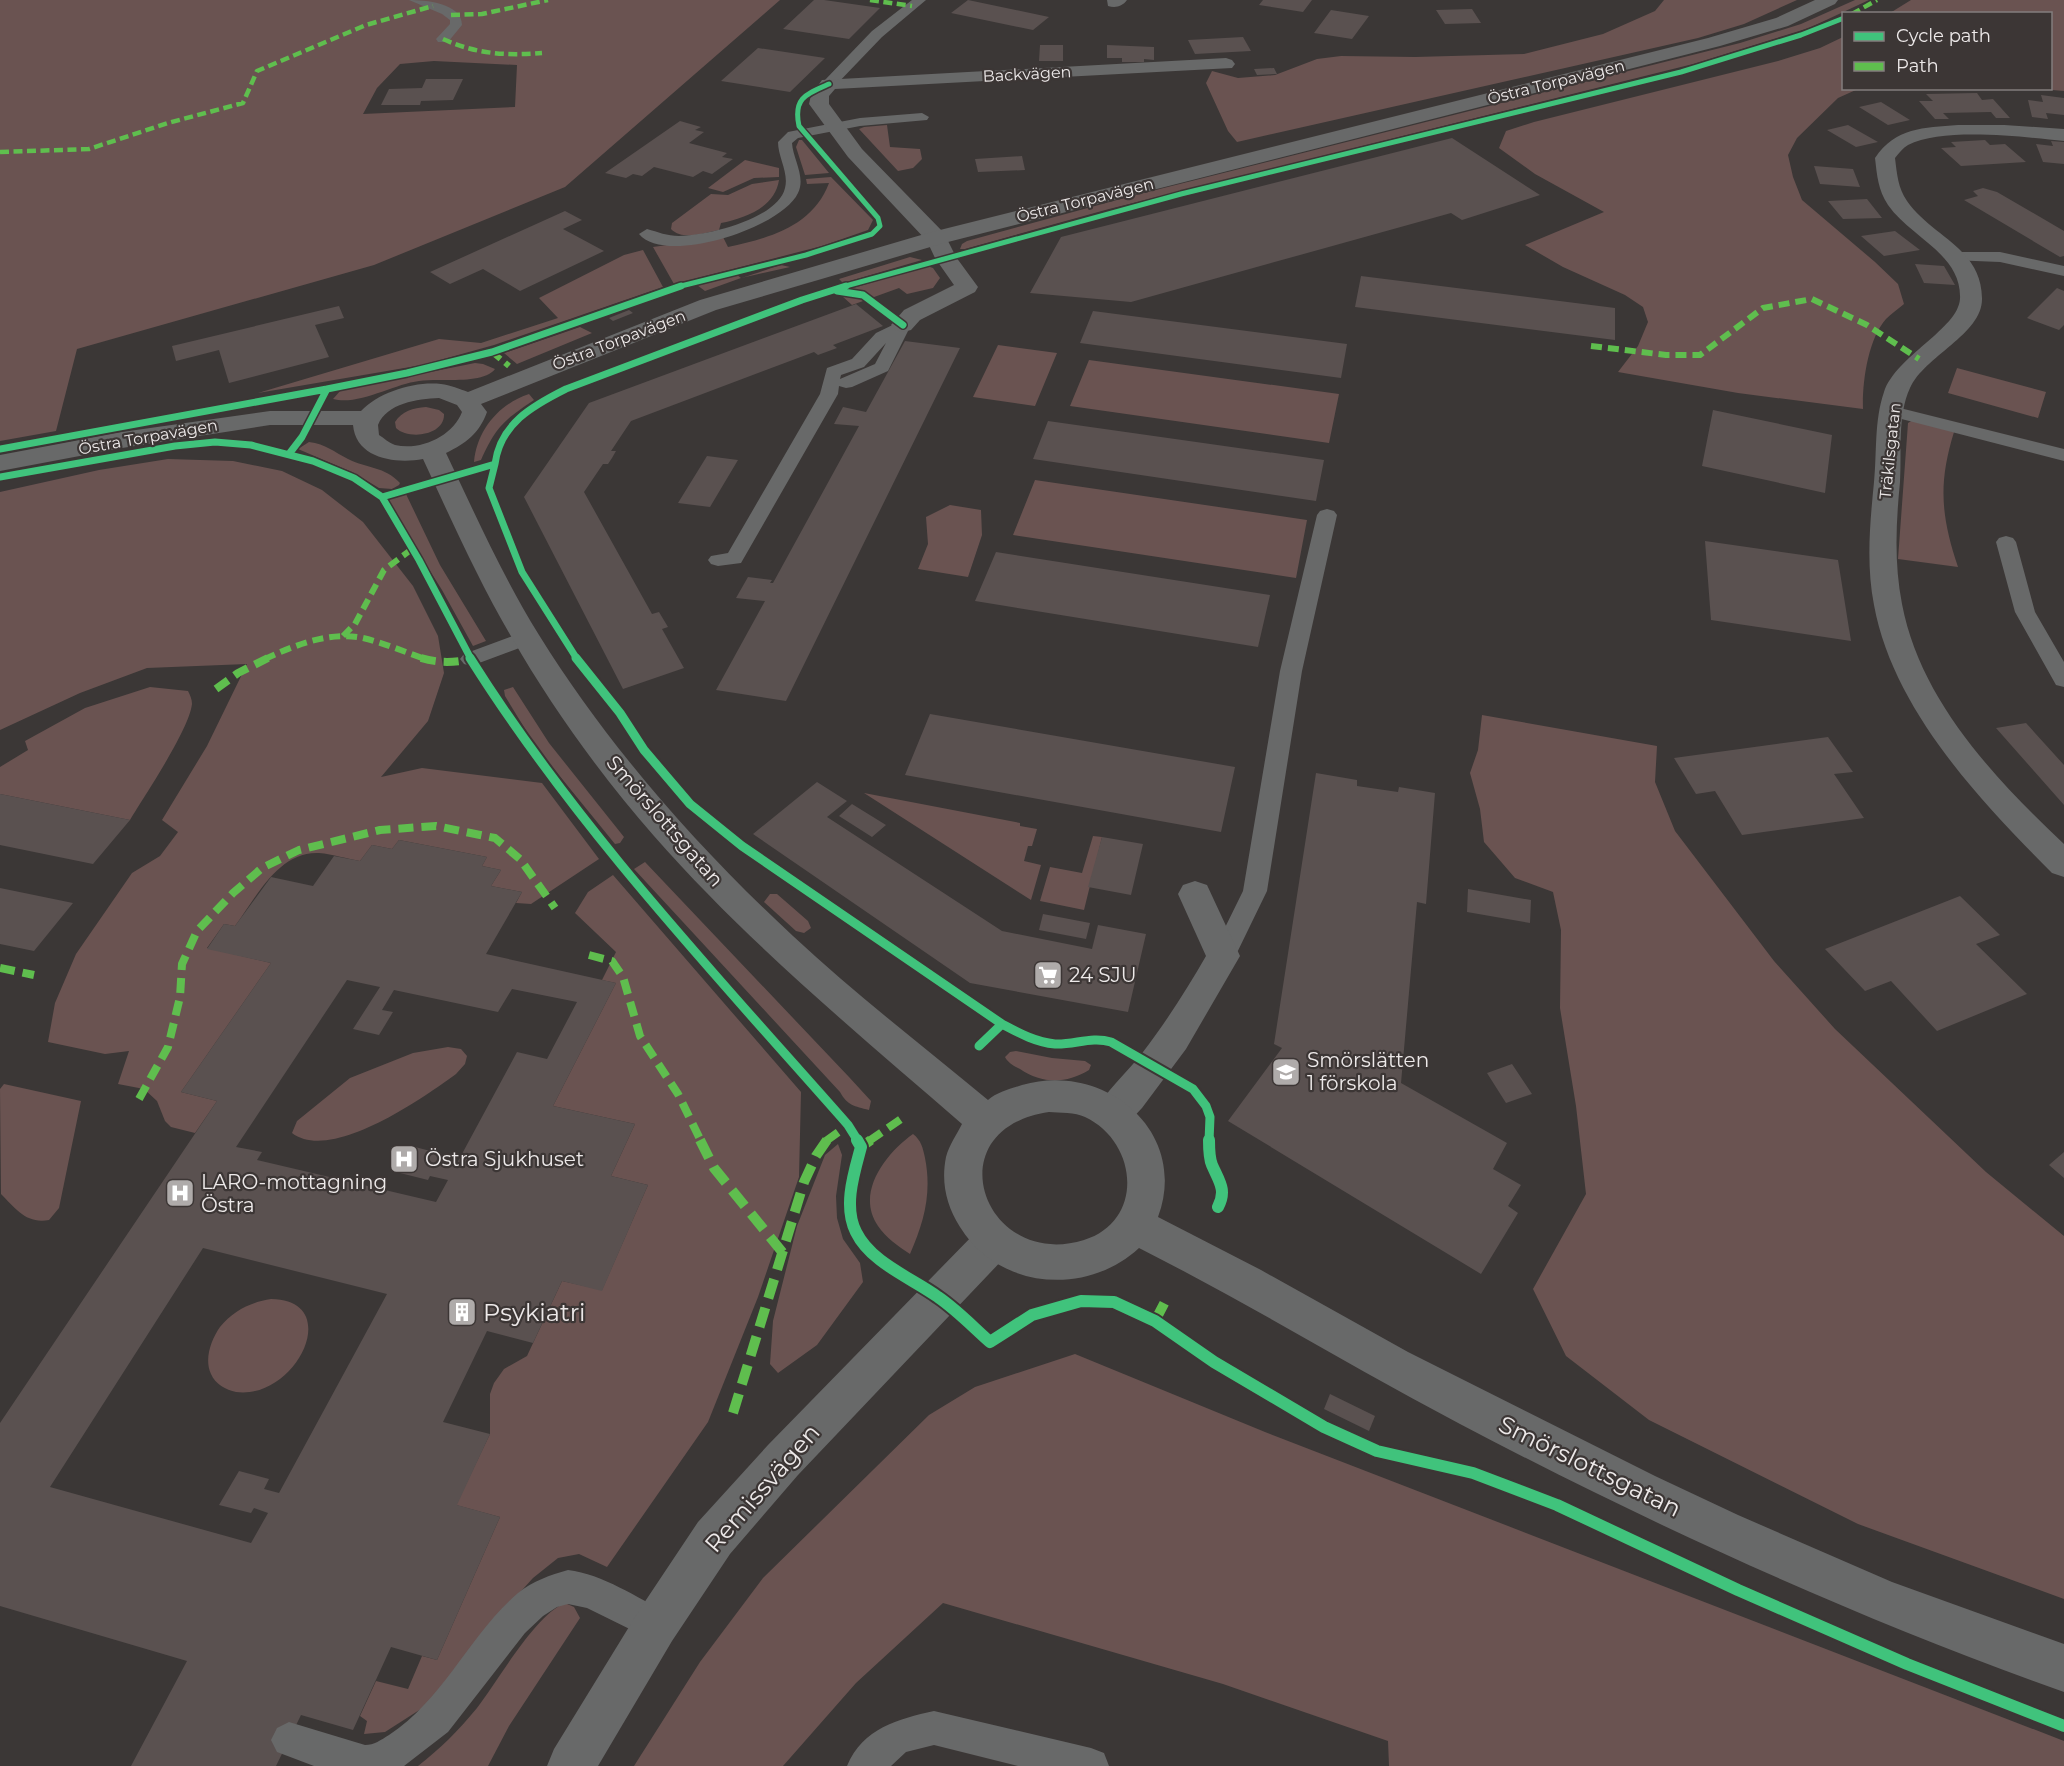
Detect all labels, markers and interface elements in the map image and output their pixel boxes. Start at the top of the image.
legend [1842,12,2052,90]
text: Cycle path [1896,25,1991,47]
street label: Östra Torpavägen [1485,55,1627,108]
text: Path [1896,55,1939,77]
street label: Backvägen [982,62,1072,86]
street label: Östra Torpavägen [1014,173,1156,226]
street label: Östra Torpavägen [549,305,688,374]
street label: Träkilsgatan [1875,402,1905,500]
street label: Östra Torpavägen [77,414,219,459]
street label: Smörslottsgatan [601,750,729,892]
supermarket icon: 24 SJU [1032,959,1064,991]
place label: 24 SJU [1069,963,1137,987]
place label: Smörslätten 1 förskola [1307,1048,1429,1095]
school or university icon: Smörslätten 1 förskola [1270,1056,1302,1088]
hospital icon: Östra Sjukhuset [388,1143,420,1175]
place label: Östra Sjukhuset [425,1147,584,1171]
place label: LARO-mottagning Östra [201,1170,387,1217]
hospital icon: LARO-mottagning Östra [164,1177,196,1209]
building icon: Psykiatri [446,1296,478,1328]
place label: Psykiatri [483,1298,586,1327]
street label: Smörslottsgatan [1494,1409,1686,1523]
street label: Remissvägen [698,1418,826,1558]

